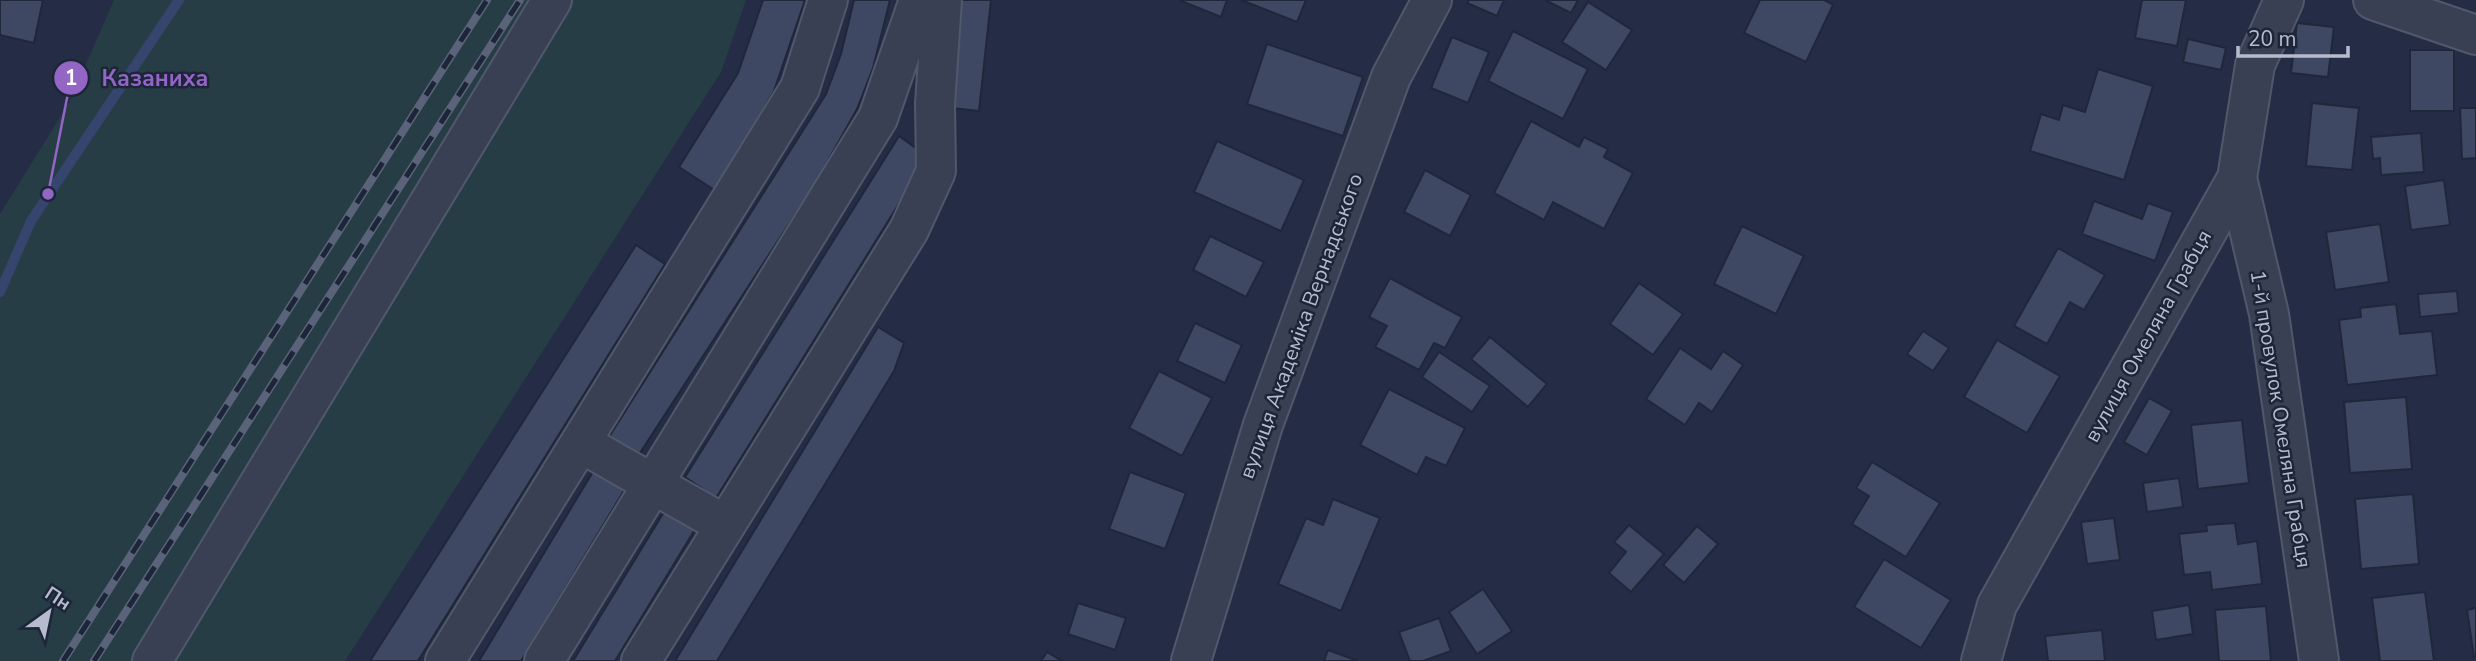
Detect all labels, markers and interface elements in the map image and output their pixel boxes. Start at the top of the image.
scale bar [2238,14,2348,58]
text: 20 m [2248,25,2297,53]
callout: Казаниха [53,56,223,100]
text: Казаниха [102,63,208,94]
text: 1 [65,64,77,92]
street label: вулиця Академіка Вернадського [1233,169,1369,483]
street label: вулиця Омеляна Грабця [2078,225,2218,447]
street label: 1-й провулок Омеляна Грабця [2244,268,2318,570]
north arrow [14,577,84,647]
text: Пн [40,581,76,617]

